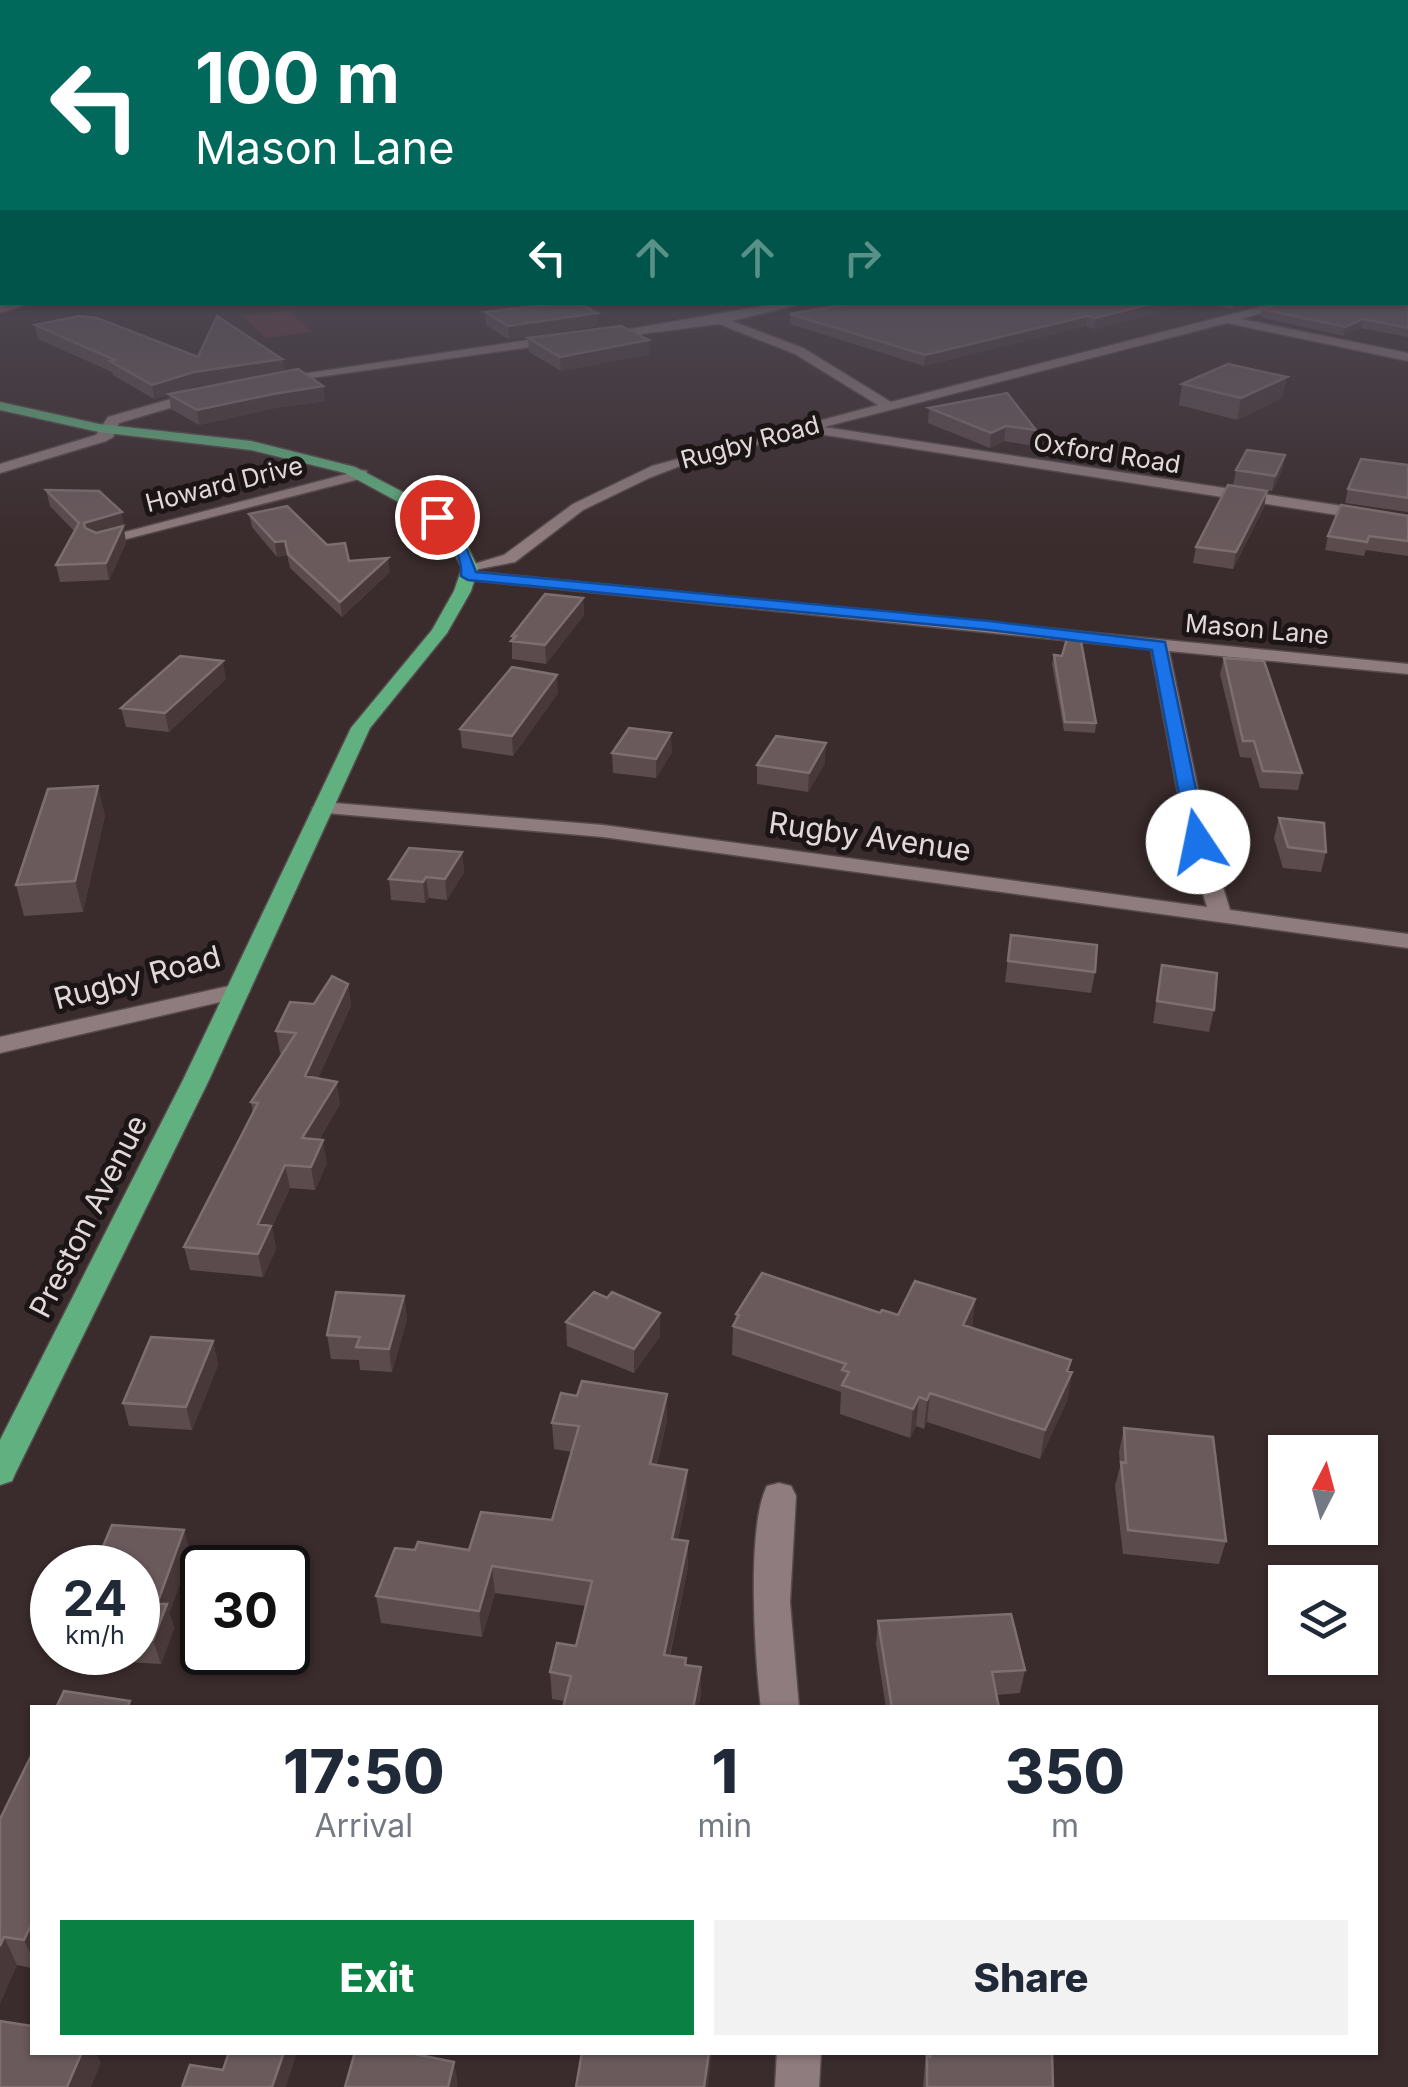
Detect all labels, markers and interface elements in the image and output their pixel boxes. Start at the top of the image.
text: 100 m [195,35,400,120]
icon: left [30,40,160,170]
text: Mason Lane [195,120,454,175]
icon: left [520,230,575,285]
icon: ahead [625,230,680,285]
icon: ahead [730,230,785,285]
icon: right [835,230,890,285]
street label: Rugby Road [677,409,823,475]
street label: Oxford Road [1031,427,1183,479]
street label: Howard Drive [142,450,306,518]
pin [395,475,480,560]
icon: arrive [410,490,465,545]
street label: Mason Lane [1184,608,1330,650]
position arrow [1146,790,1250,894]
street label: Rugby Avenue [767,804,973,868]
street label: Rugby Road [50,937,224,1017]
street label: Preston Avenue [21,1109,155,1323]
north arrow [1268,1435,1378,1545]
map controls [1268,1435,1378,1675]
speed limit sign: 30 [180,1545,310,1675]
button: layers [1268,1565,1378,1675]
text: 24 [63,1568,127,1628]
text: km/h [65,1620,125,1650]
text: 17:50 [283,1735,444,1807]
text: 1 [711,1735,738,1807]
text: 350 [1005,1735,1125,1807]
text: Arrival [314,1806,413,1845]
text: min [697,1806,752,1845]
text: m [1051,1806,1079,1845]
button: Exit [60,1920,694,2035]
button: Share [714,1920,1348,2035]

